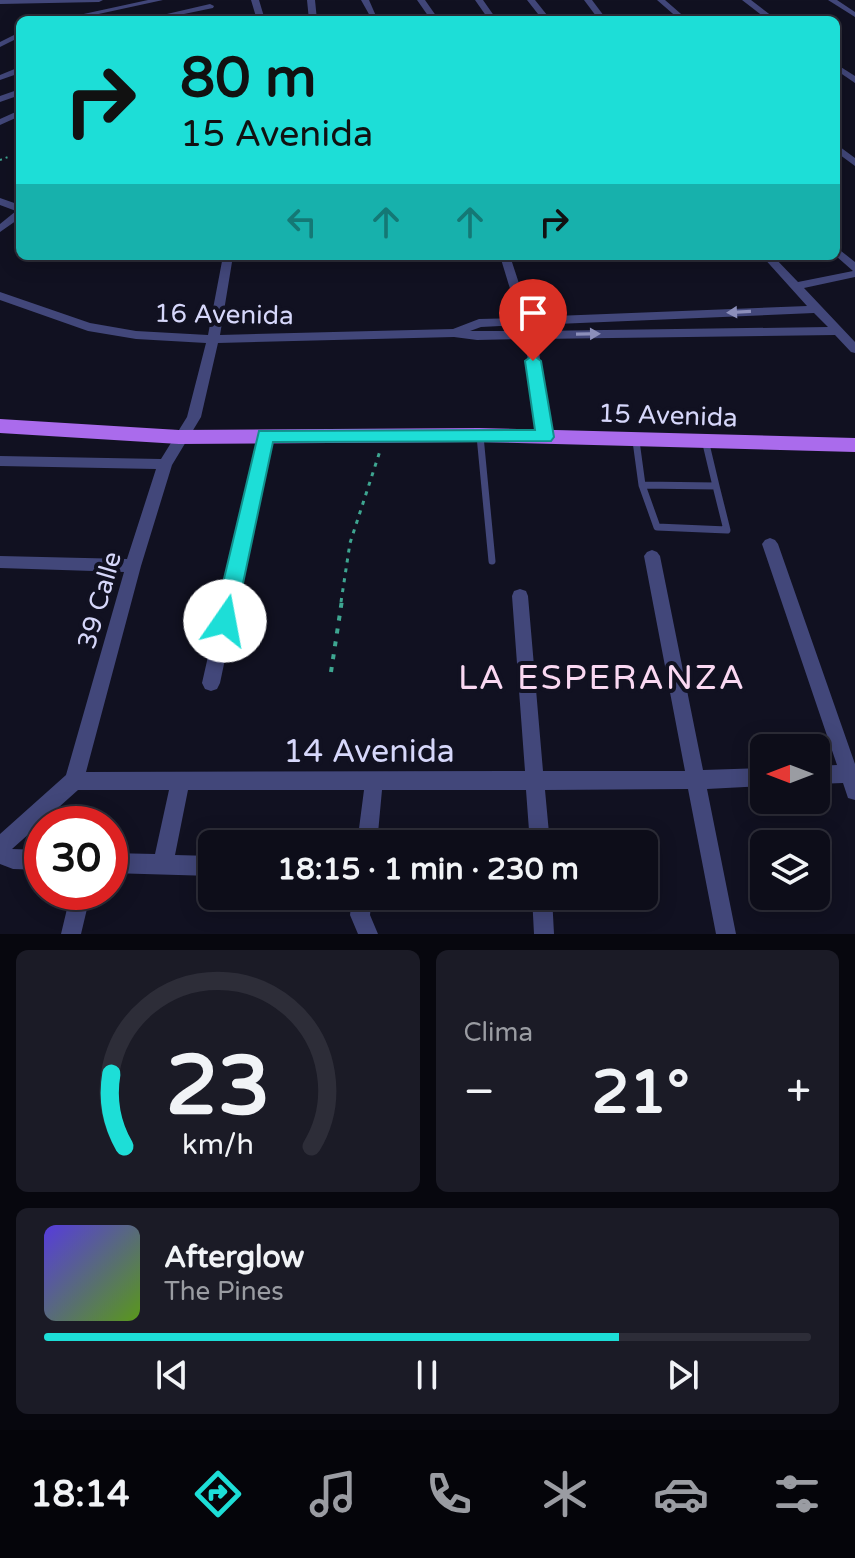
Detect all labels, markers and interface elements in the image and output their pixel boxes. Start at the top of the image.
text: 80 m [180,45,316,112]
icon: right [48,48,152,152]
text: 15 Avenida [180,113,373,156]
icon: left [280,200,324,244]
icon: ahead [364,200,408,244]
icon: ahead [448,200,492,244]
icon: right [532,200,576,244]
pin [499,279,567,361]
icon: arrive [511,291,555,335]
street label: 16 Avenida [154,298,294,331]
one-way arrow [726,306,751,319]
one-way arrow [576,328,601,341]
street label: 15 Avenida [598,398,738,433]
street label: 39 Calle [71,548,128,652]
position arrow [183,579,267,663]
district label: LA ESPERANZA [458,658,746,699]
street label: 14 Avenida [283,733,455,771]
north arrow [750,734,830,814]
map controls [750,734,830,910]
speed limit sign: 30 [24,806,128,910]
button: layers [750,830,830,910]
text: 18:15 · 1 min · 230 m [277,851,579,888]
text: Clima [464,1017,533,1048]
text: 23 [166,1037,270,1137]
text: 21° [592,1057,690,1129]
text: − [464,1066,495,1119]
text: + [786,1066,811,1119]
text: km/h [182,1128,254,1162]
text: Afterglow [164,1239,304,1276]
text: The Pines [164,1276,284,1307]
icon: previous [150,1353,194,1397]
icon: pause [405,1353,449,1397]
icon: next [661,1353,705,1397]
icon: directions [190,1466,246,1522]
icon: music [305,1466,361,1522]
icon: phone [421,1466,477,1522]
icon: climate [537,1466,593,1522]
icon: car [653,1466,709,1522]
icon: filters [769,1466,825,1522]
text: 18:14 [30,1473,130,1516]

